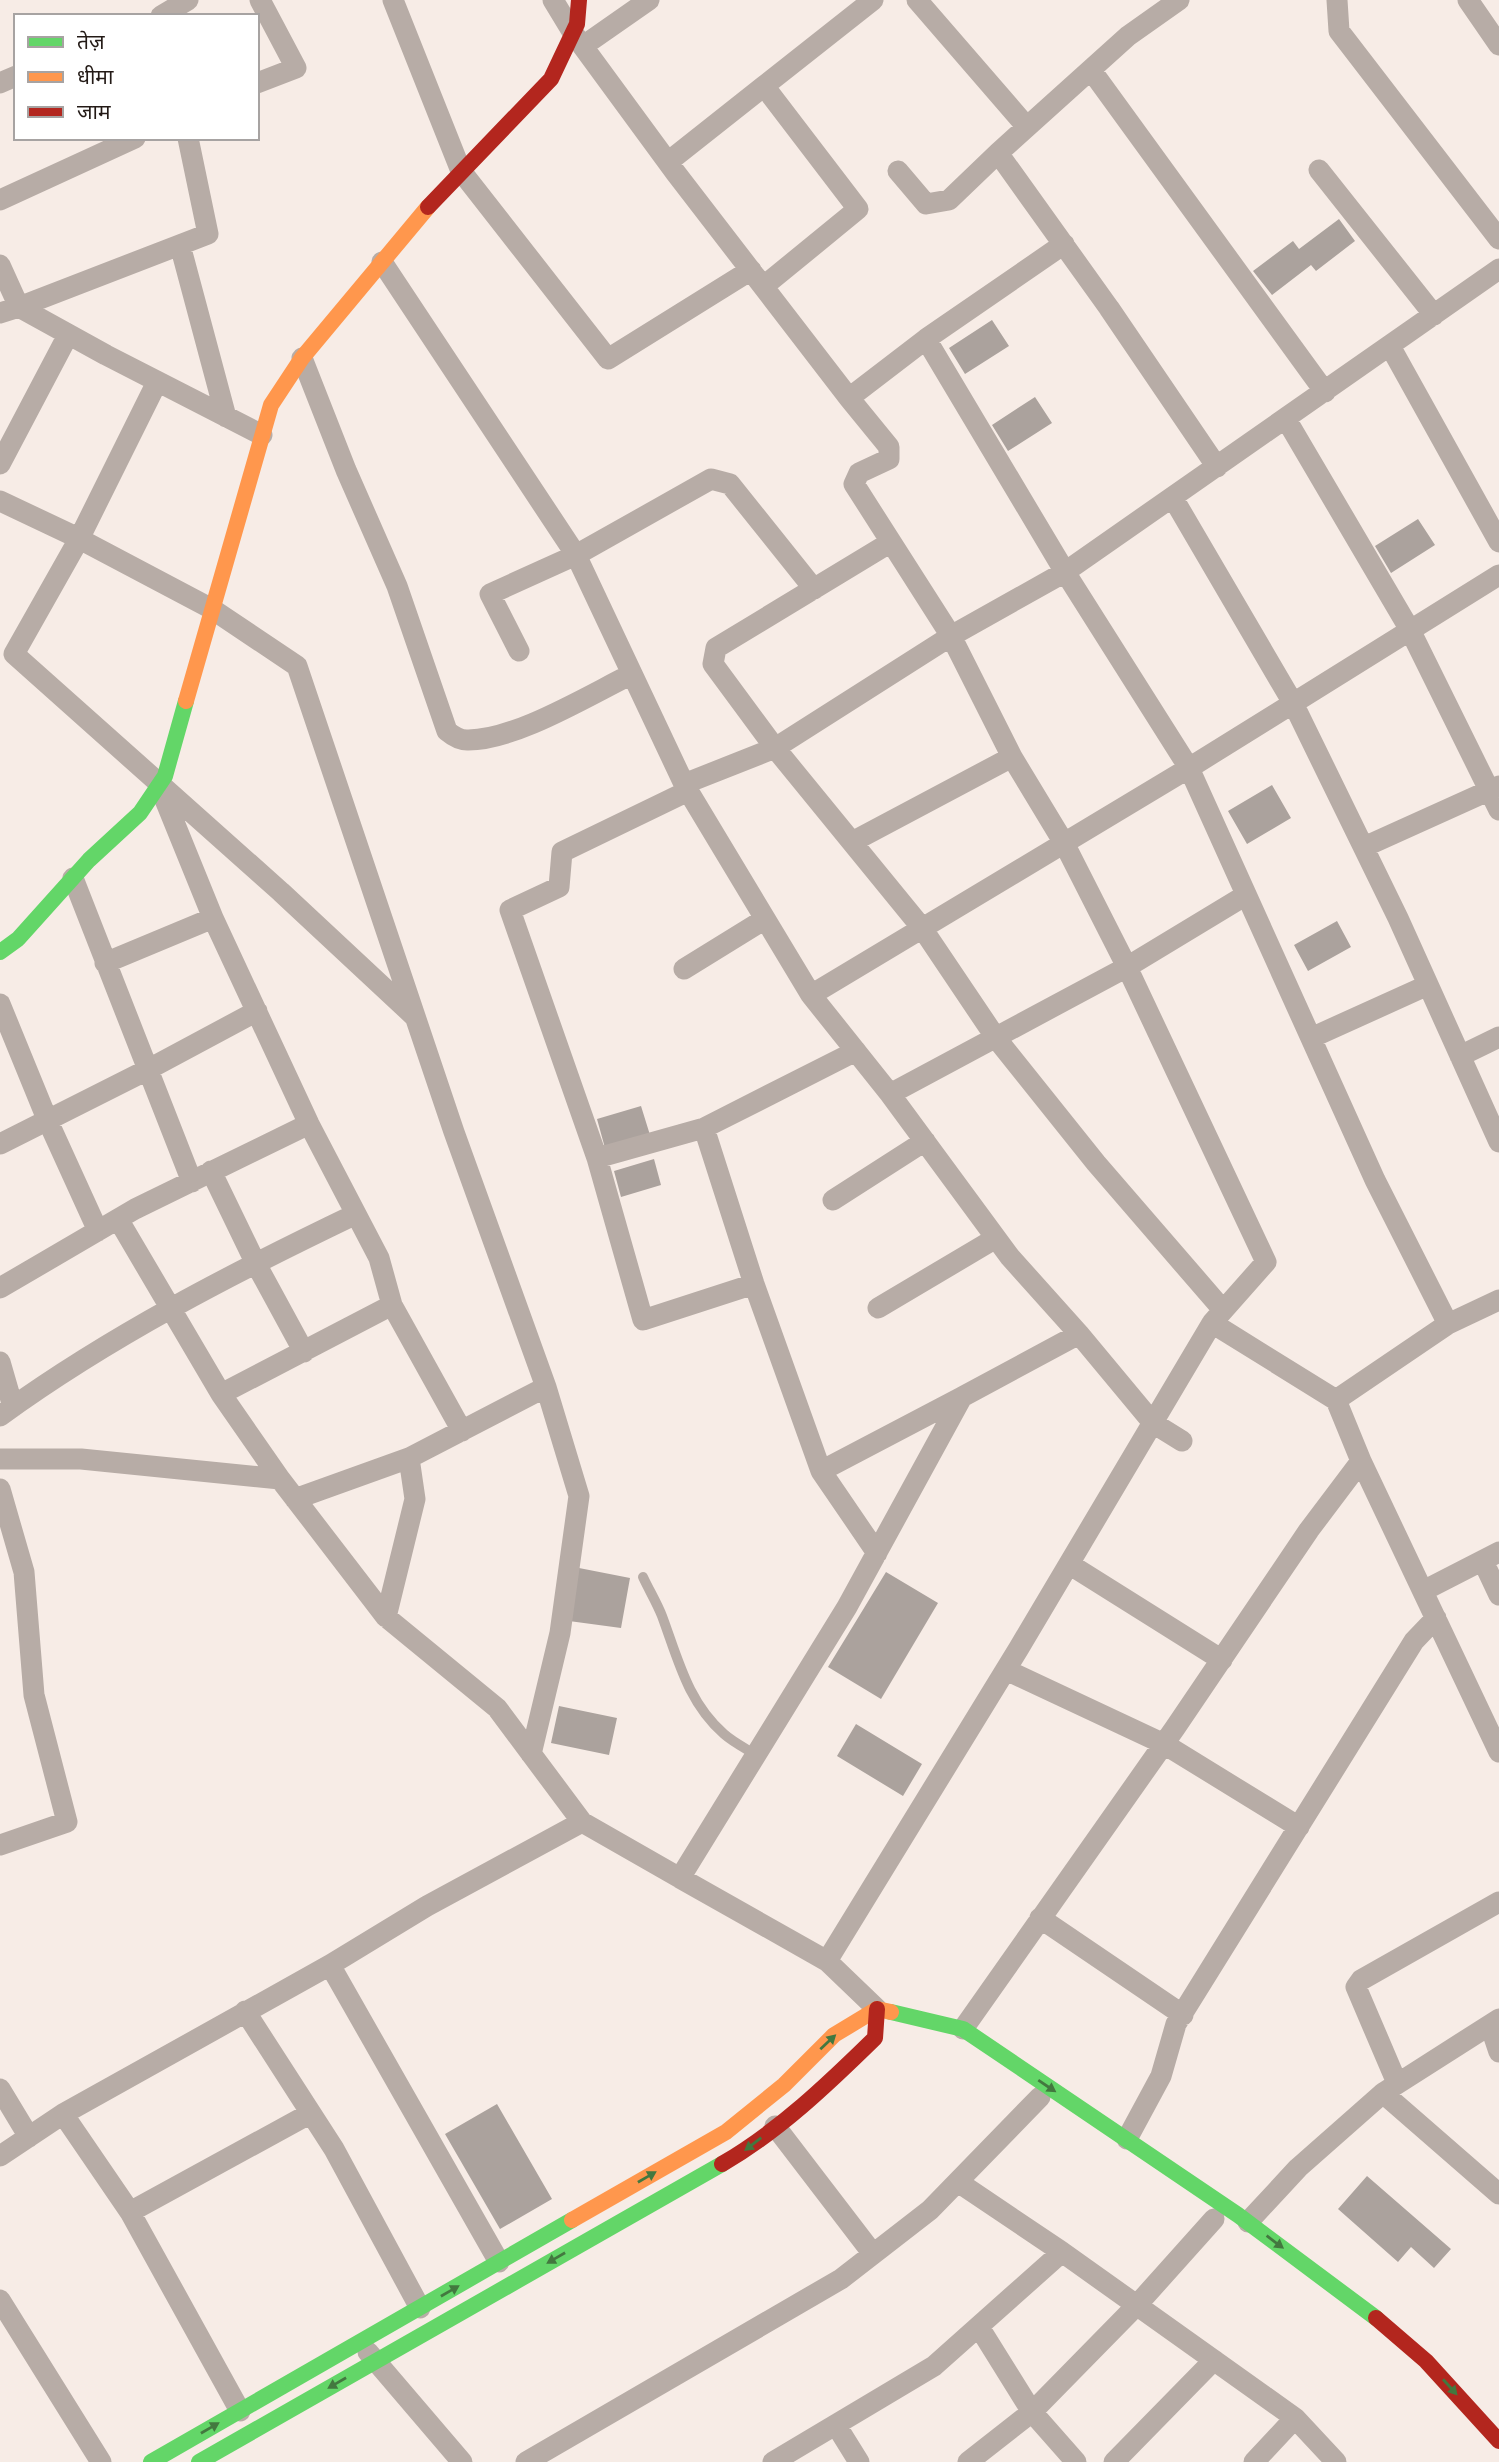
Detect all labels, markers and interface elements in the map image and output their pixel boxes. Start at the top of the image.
legend [14,14,259,140]
text: तेज़ [77,27,105,57]
text: धीमा [77,62,114,92]
text: जाम [77,97,111,127]
one-way arrow [819,2034,836,2050]
one-way arrow [1038,2079,1057,2092]
one-way arrow [744,2136,762,2151]
one-way arrow [637,2171,657,2183]
one-way arrow [1266,2235,1284,2249]
one-way arrow [547,2252,566,2264]
one-way arrow [440,2284,459,2297]
one-way arrow [328,2377,347,2389]
one-way arrow [1442,2378,1458,2396]
one-way arrow [200,2422,219,2434]

